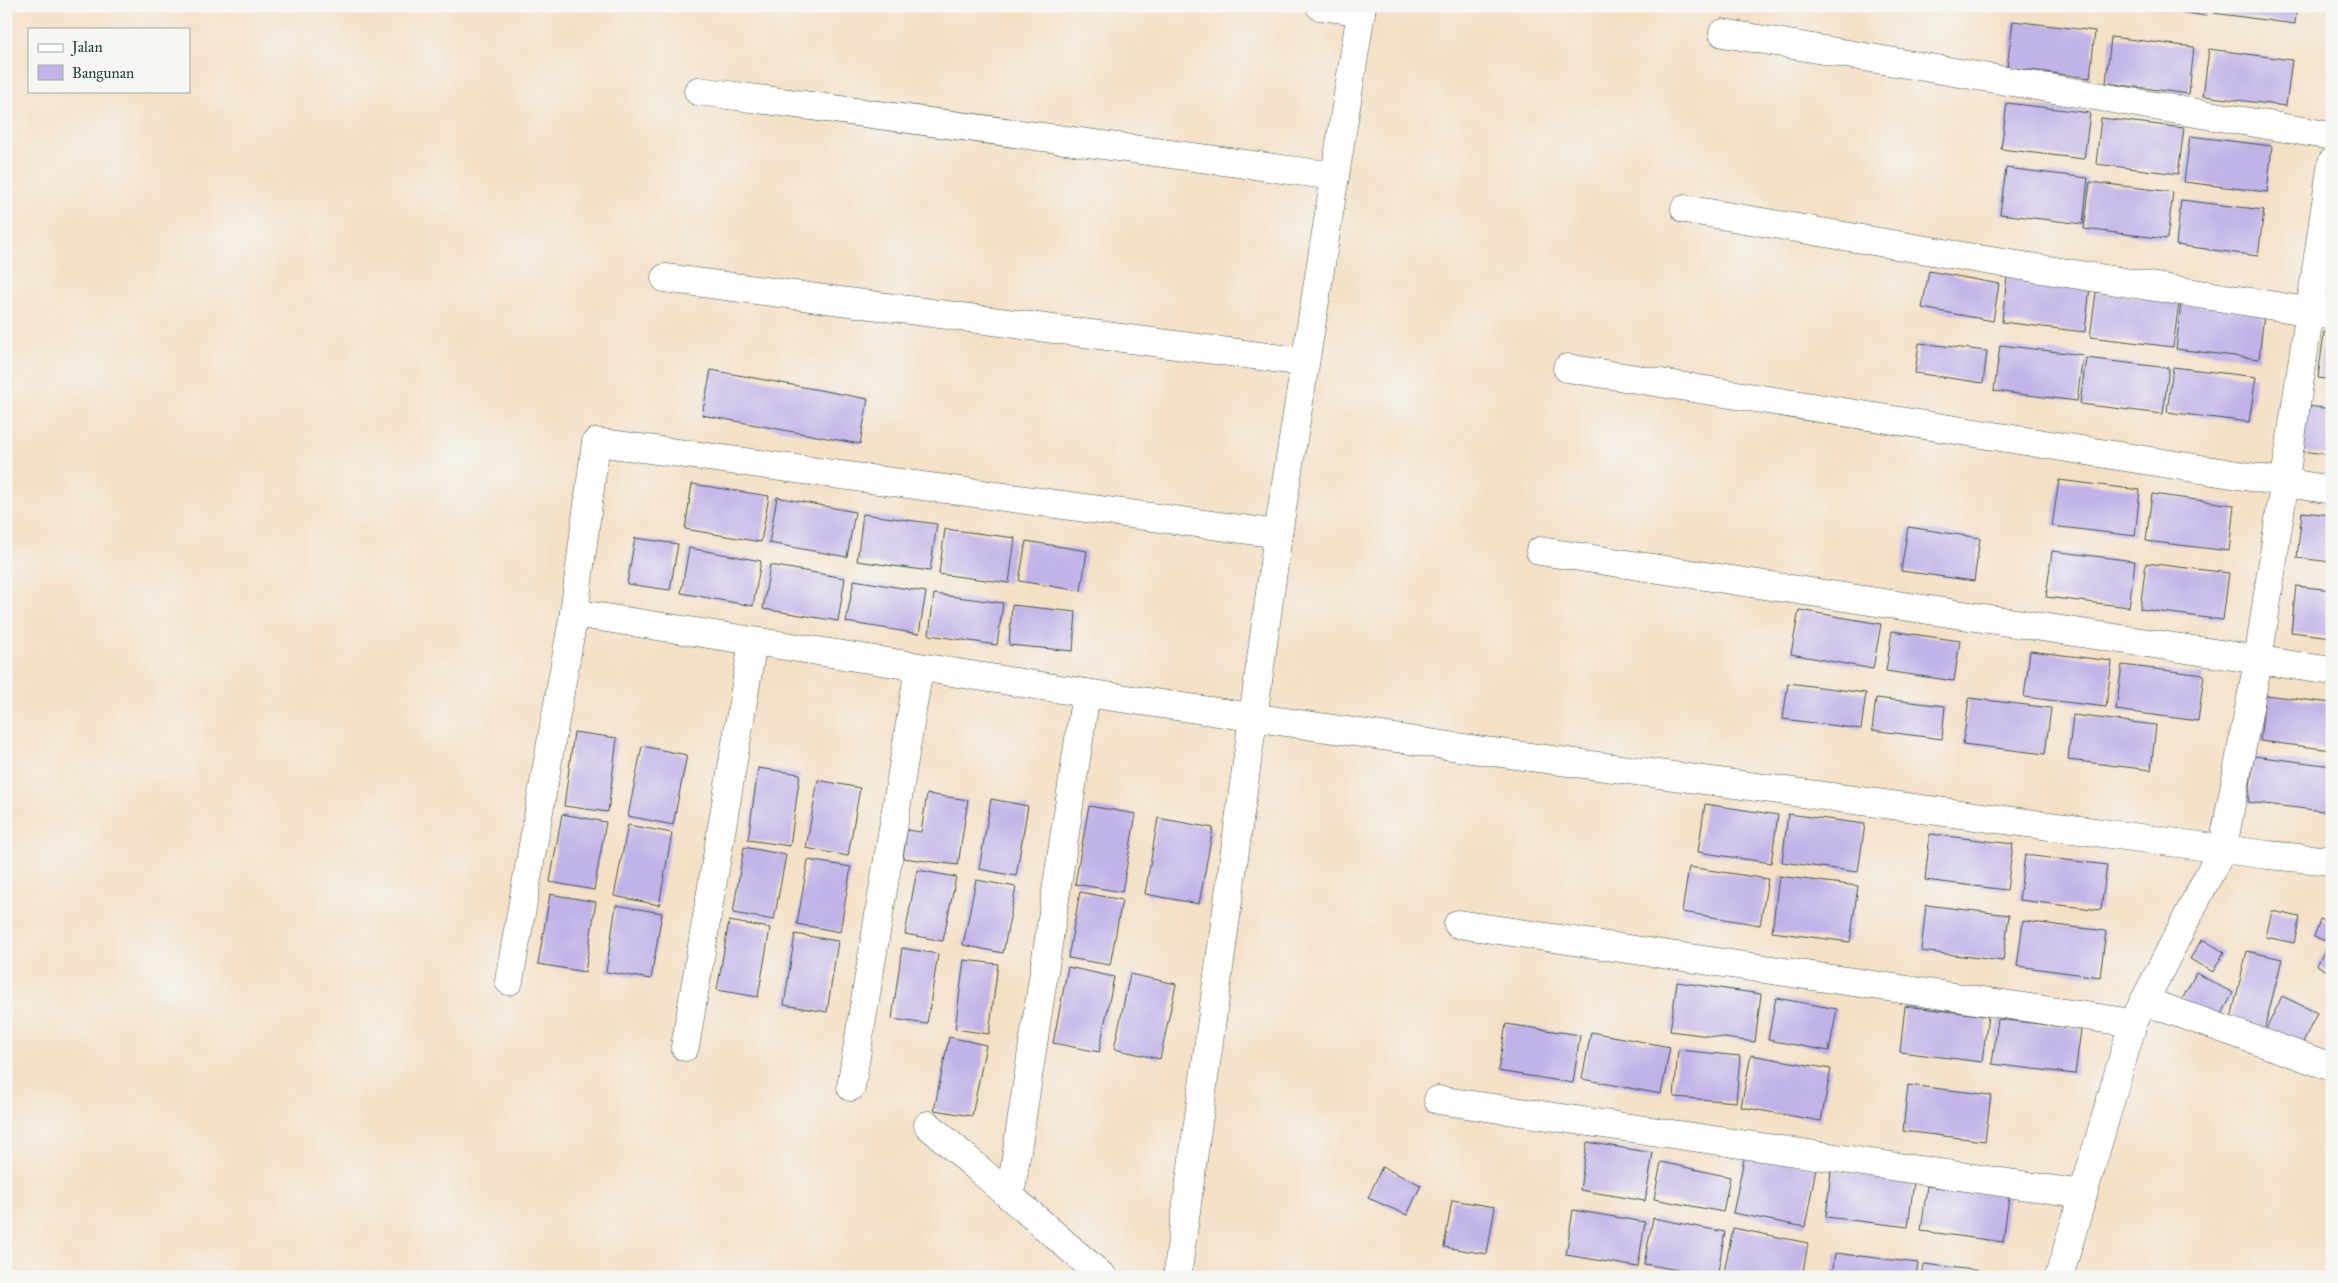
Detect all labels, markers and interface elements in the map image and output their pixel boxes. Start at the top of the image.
legend [28,28,190,92]
text: Jalan [70,38,103,57]
text: Bangunan [72,64,134,82]

